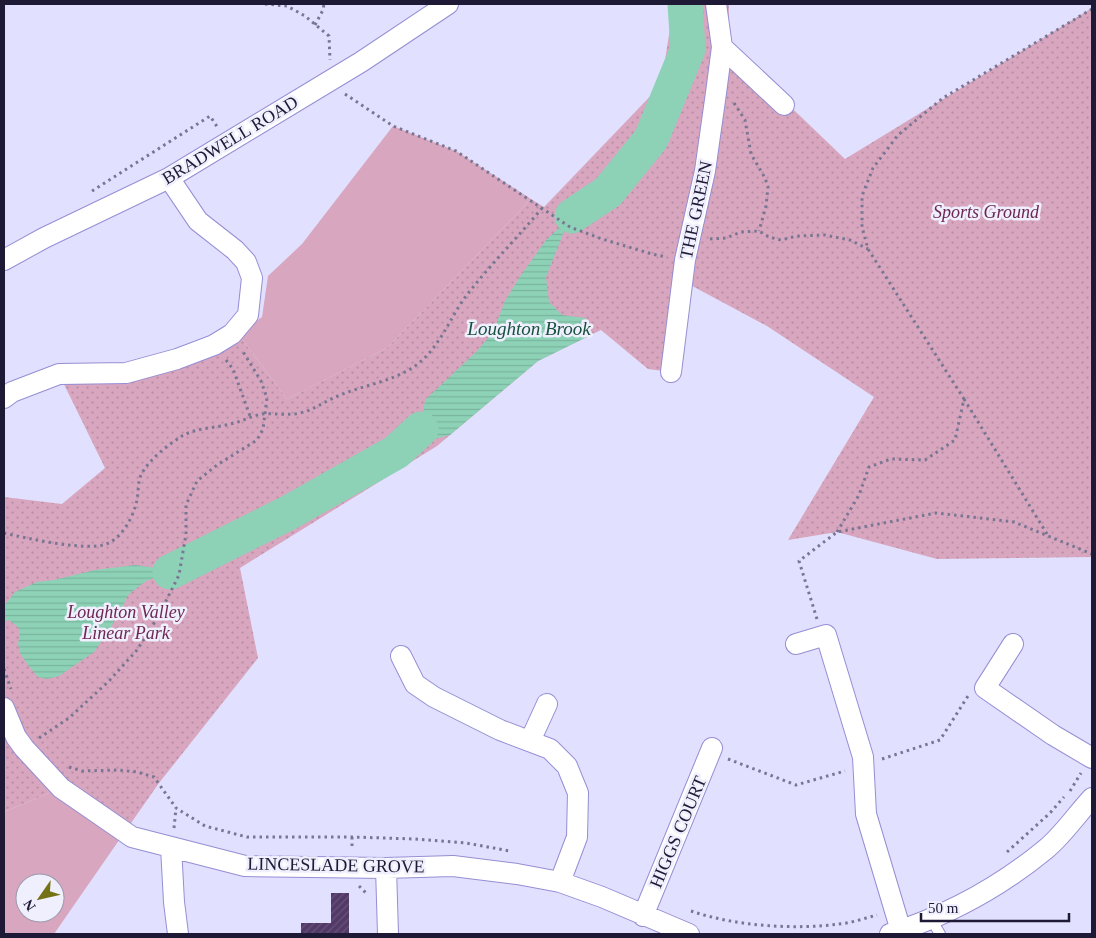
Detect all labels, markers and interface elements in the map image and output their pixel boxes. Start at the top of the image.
street label: BRADWELL ROAD [158,92,302,188]
street label: THE GREEN [676,159,716,261]
park label: Sports Ground [933,202,1040,222]
water label: Loughton Brook [466,318,591,339]
park label: Loughton Valley Linear Park [66,602,185,643]
street label: HIGGS COURT [645,773,711,891]
street label: LINCESLADE GROVE [247,853,425,877]
north arrow [15,873,65,923]
scale bar [921,890,1068,922]
text: N [21,897,39,913]
text: 50 m [928,900,959,916]

